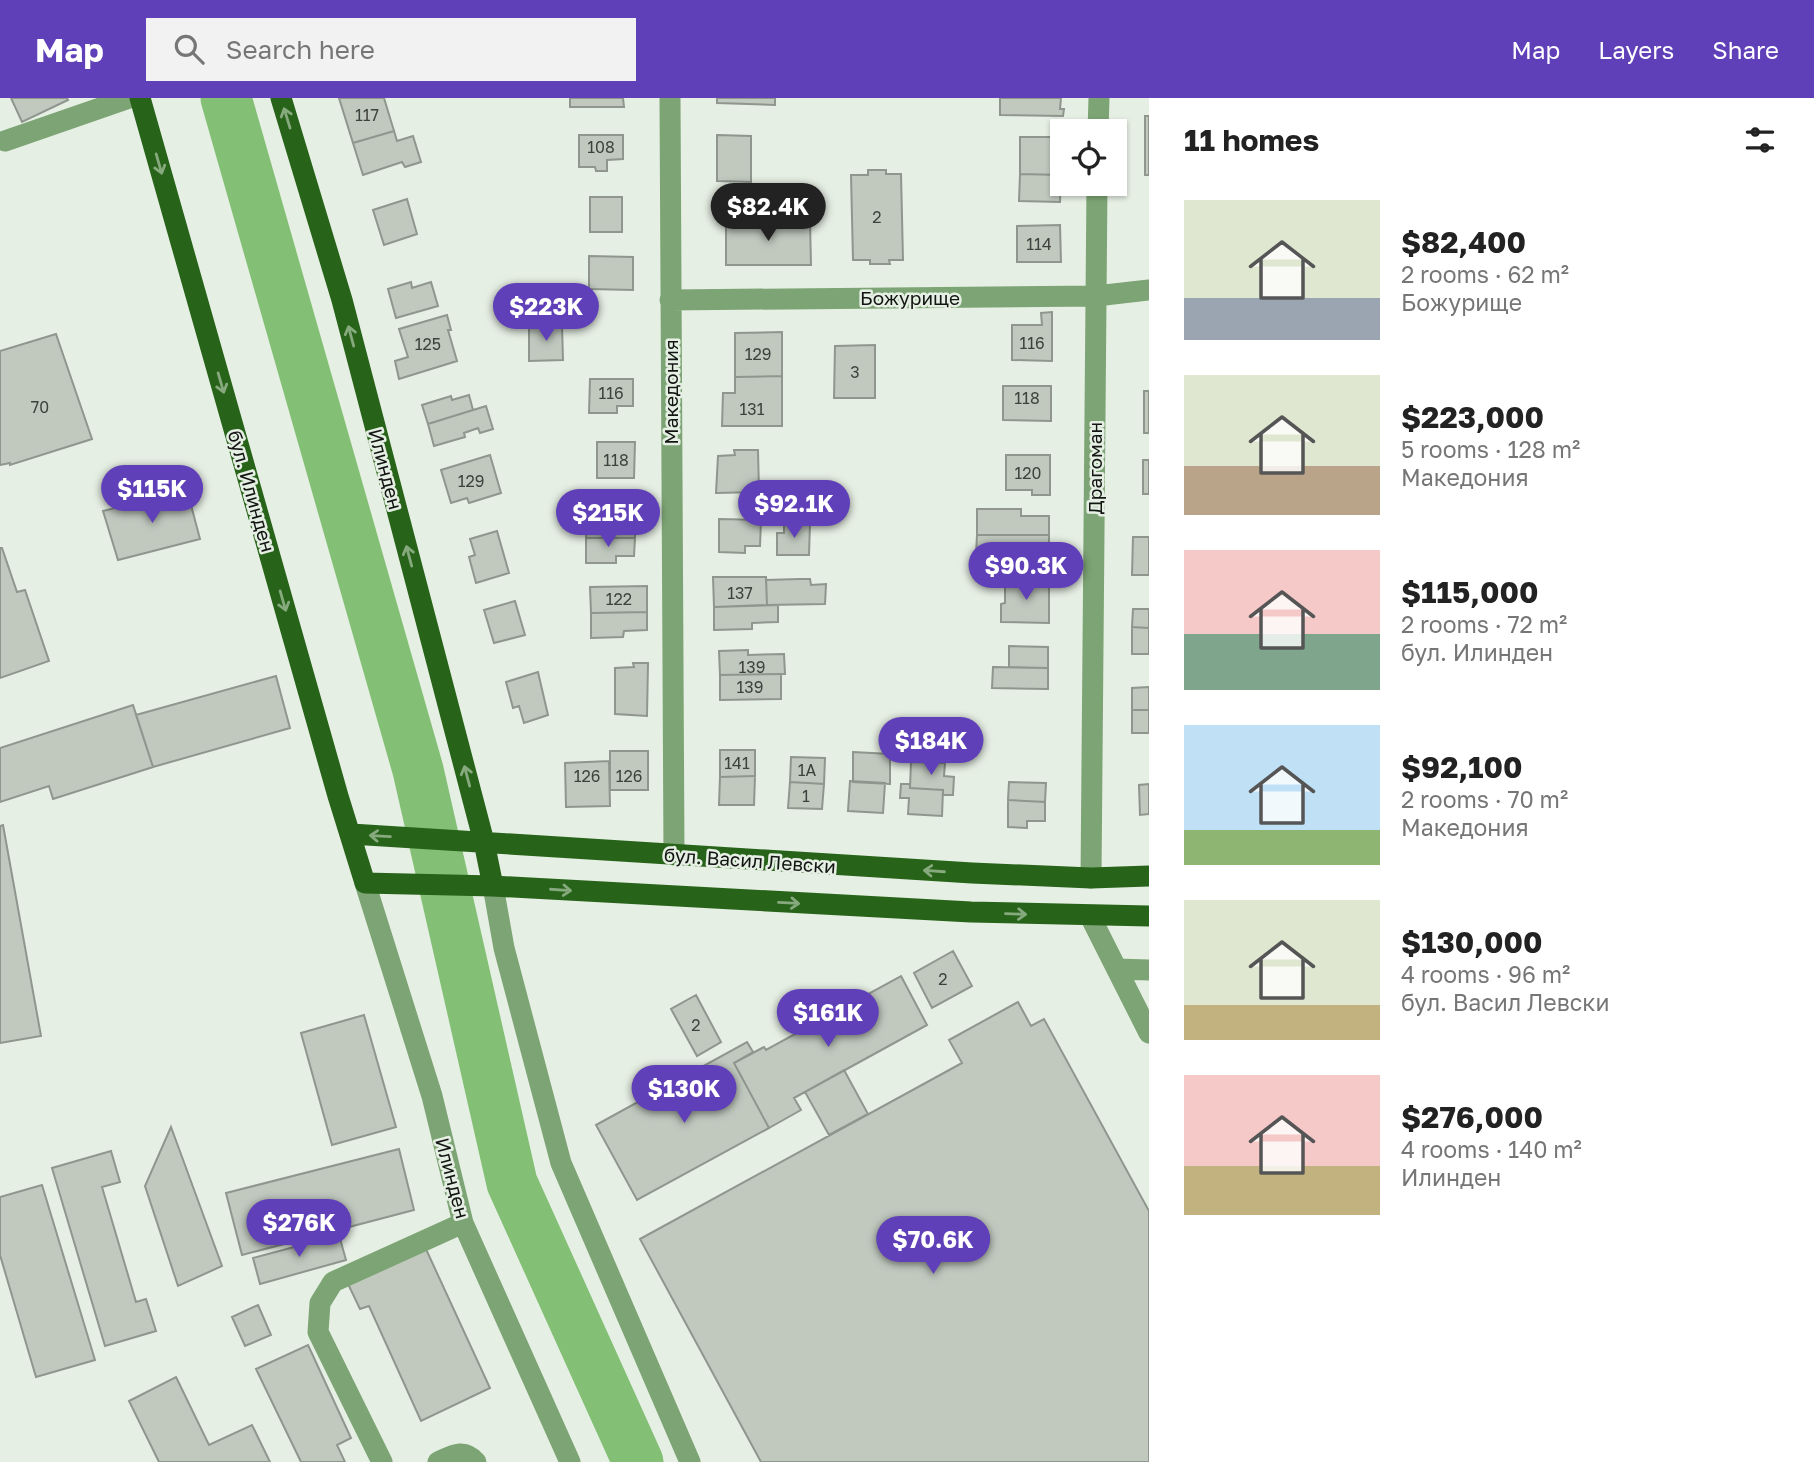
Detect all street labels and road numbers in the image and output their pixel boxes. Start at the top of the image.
street label: Божурище [860,286,960,309]
street label: Македония [659,339,682,445]
street label: Драгоман [1083,422,1106,514]
street label: Илинден [364,426,408,512]
street label: бул. Илинден [224,427,280,555]
street label: бул. Васил Левски [663,843,837,877]
street label: Илинден [431,1135,475,1221]

